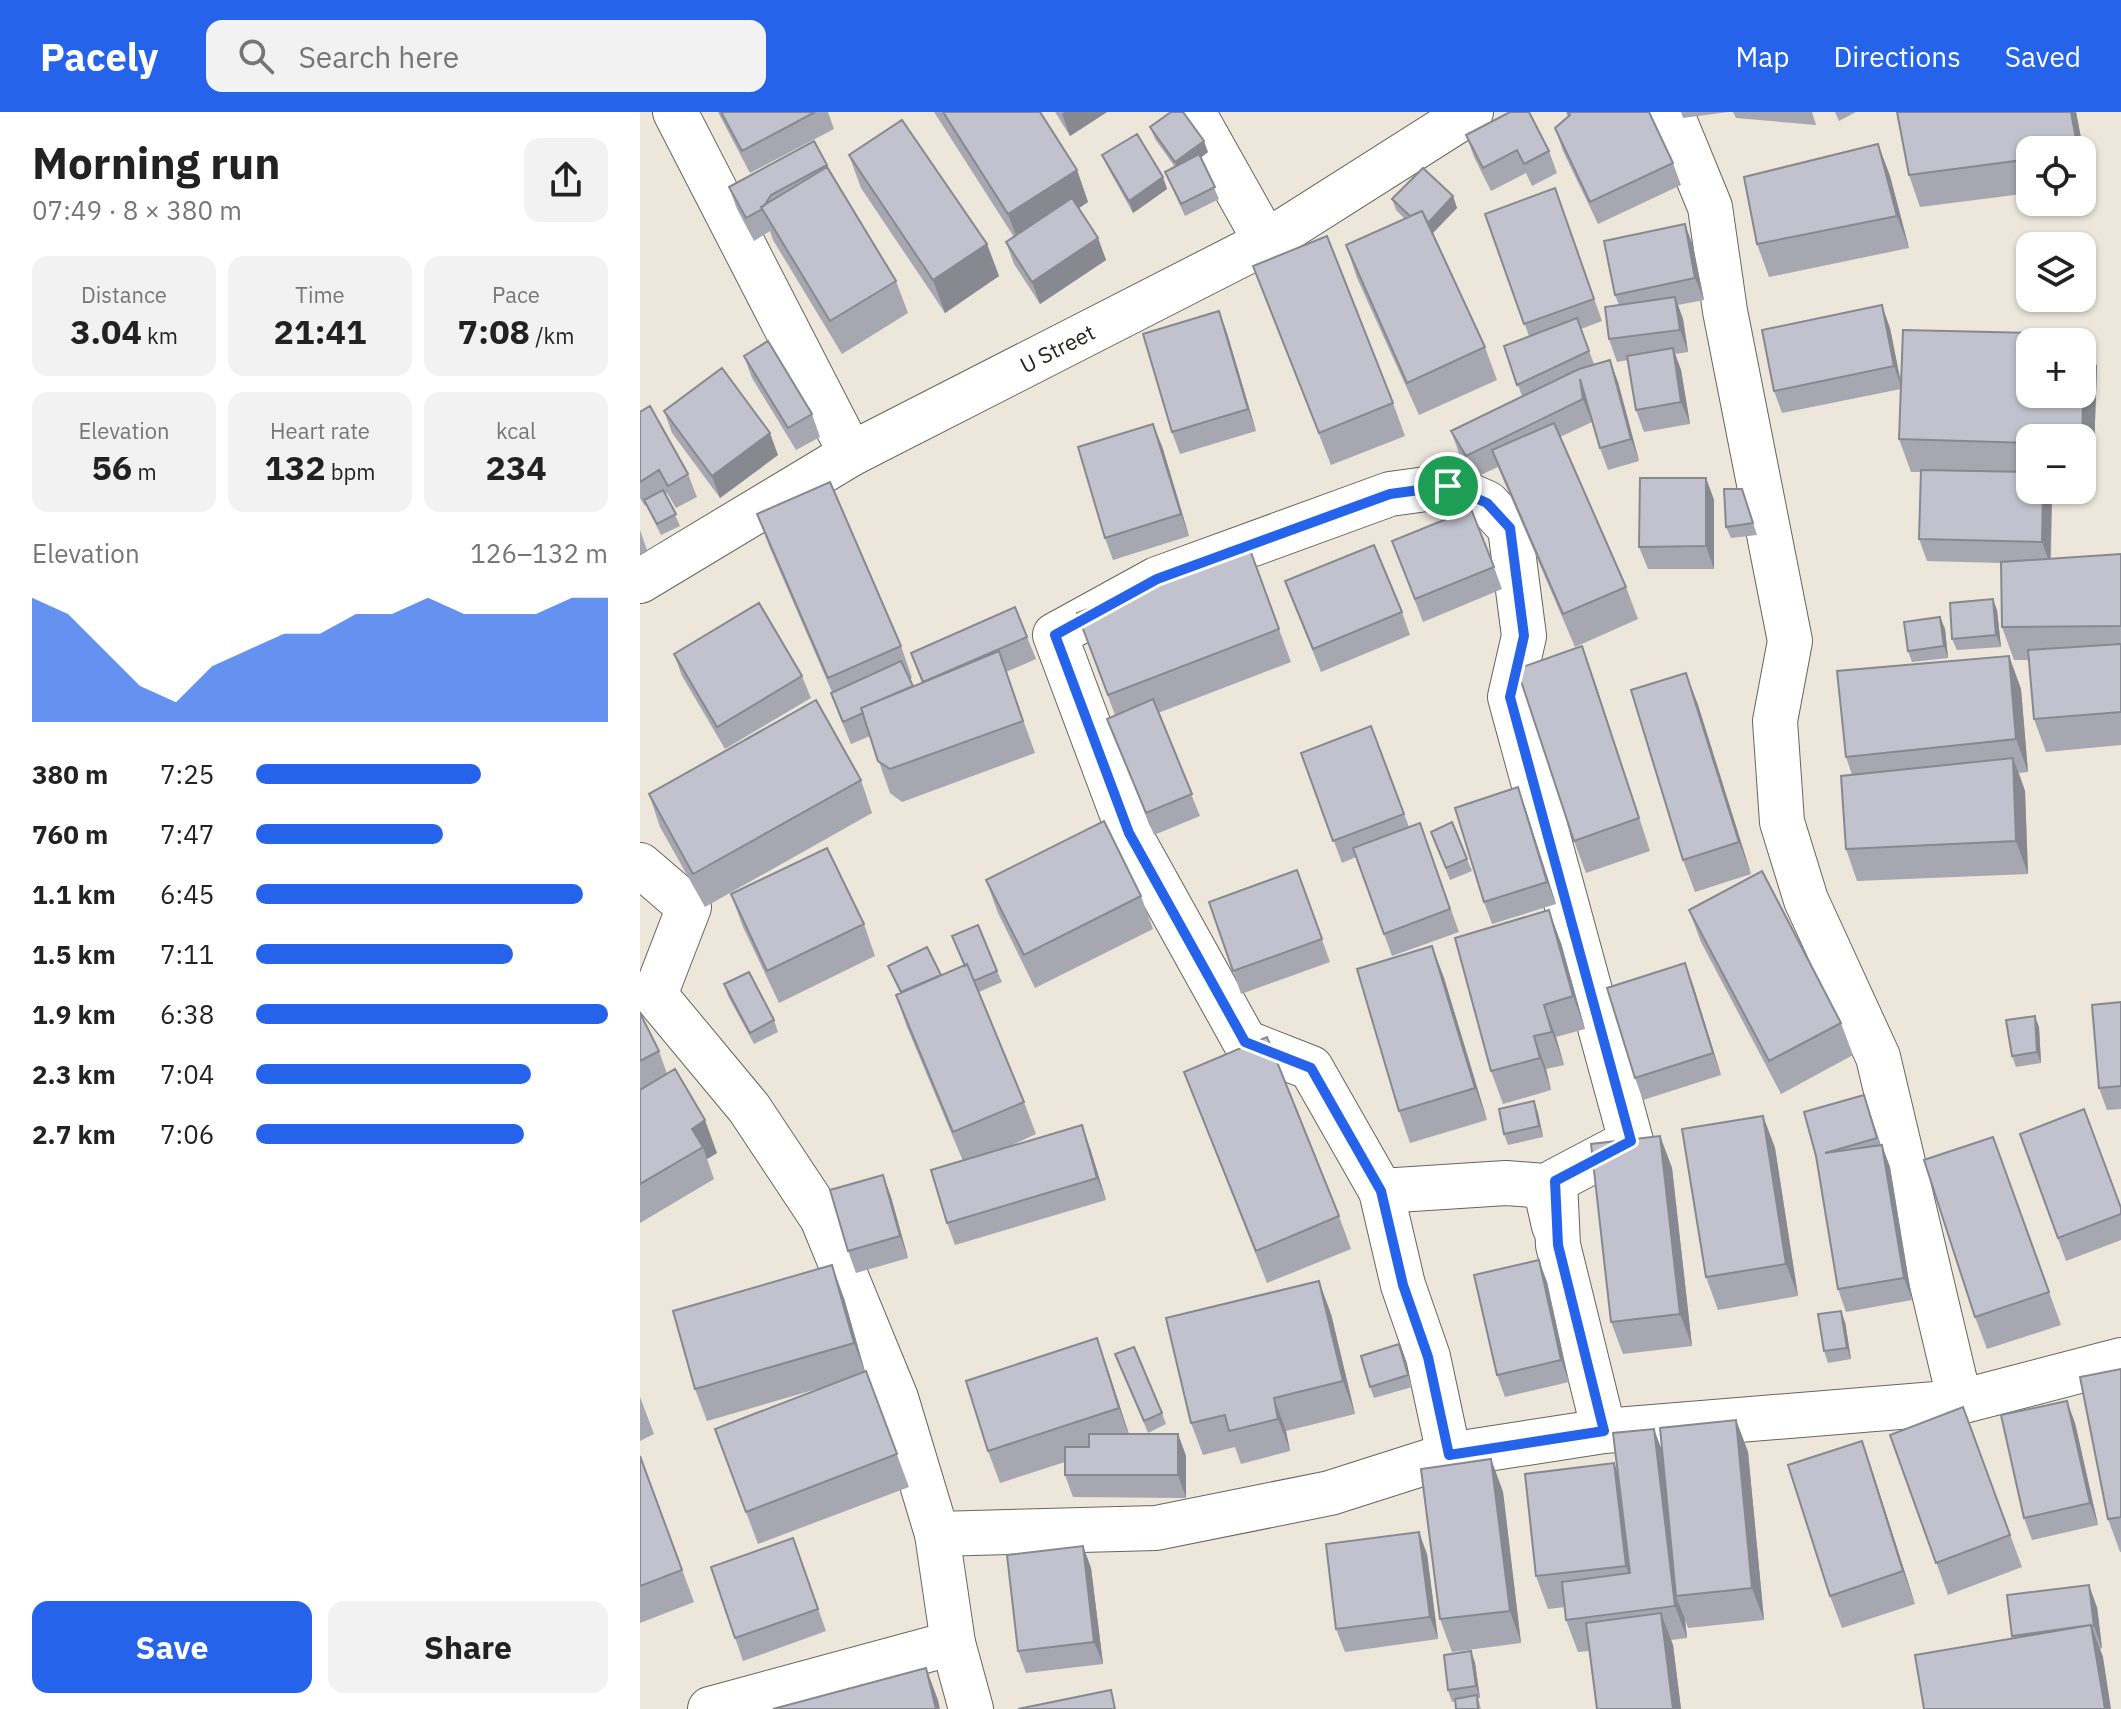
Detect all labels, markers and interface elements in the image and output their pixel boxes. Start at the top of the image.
search box [206,20,766,92]
text: Pacely [40,32,158,81]
icon: search [234,34,278,78]
text: Search here [298,37,459,76]
text: Map [1735,38,1789,75]
text: Directions [1833,38,1961,75]
text: Saved [2005,38,2081,75]
text: Morning run [32,134,281,191]
map controls [2016,136,2096,504]
button: locate [2016,136,2096,216]
button: share [524,138,608,222]
text: 07:49 · 8 × 380 m [32,193,242,227]
button: layers [2016,232,2096,312]
text: Distance [81,280,167,309]
text: Time [295,280,345,309]
text: Pace [492,280,540,309]
text: 3.04 [70,309,142,353]
text: 21:41 [274,309,366,353]
text: 7:08 [458,309,530,353]
street label: U Street [1015,317,1100,379]
text: km [142,321,178,350]
text: /km [530,321,574,350]
button: + [2016,328,2096,408]
text: Elevation [78,416,170,445]
text: Heart rate [270,416,370,445]
text: kcal [496,416,536,445]
button: − [2016,424,2096,504]
text: 56 [91,445,132,489]
text: 132 [264,445,326,489]
text: 234 [485,445,547,489]
pin [1414,452,1482,520]
text: m [132,457,157,486]
text: bpm [326,457,376,486]
icon: arrive [1426,464,1470,508]
text: Elevation [32,536,140,570]
text: 126–132 m [470,536,608,570]
text: 380 m [32,757,108,791]
text: 7:25 [160,757,214,791]
text: 760 m [32,817,108,851]
text: 7:47 [160,817,214,851]
text: 1.1 km [32,877,116,911]
text: 6:45 [160,877,214,911]
text: 1.5 km [32,937,116,971]
text: 7:11 [160,937,214,971]
text: 1.9 km [32,997,116,1031]
text: 6:38 [160,997,214,1031]
text: 2.3 km [32,1057,116,1091]
text: 7:04 [160,1057,214,1091]
text: 2.7 km [32,1117,116,1151]
text: 7:06 [160,1117,214,1151]
button: Save [32,1601,312,1693]
button: Share [328,1601,608,1693]

